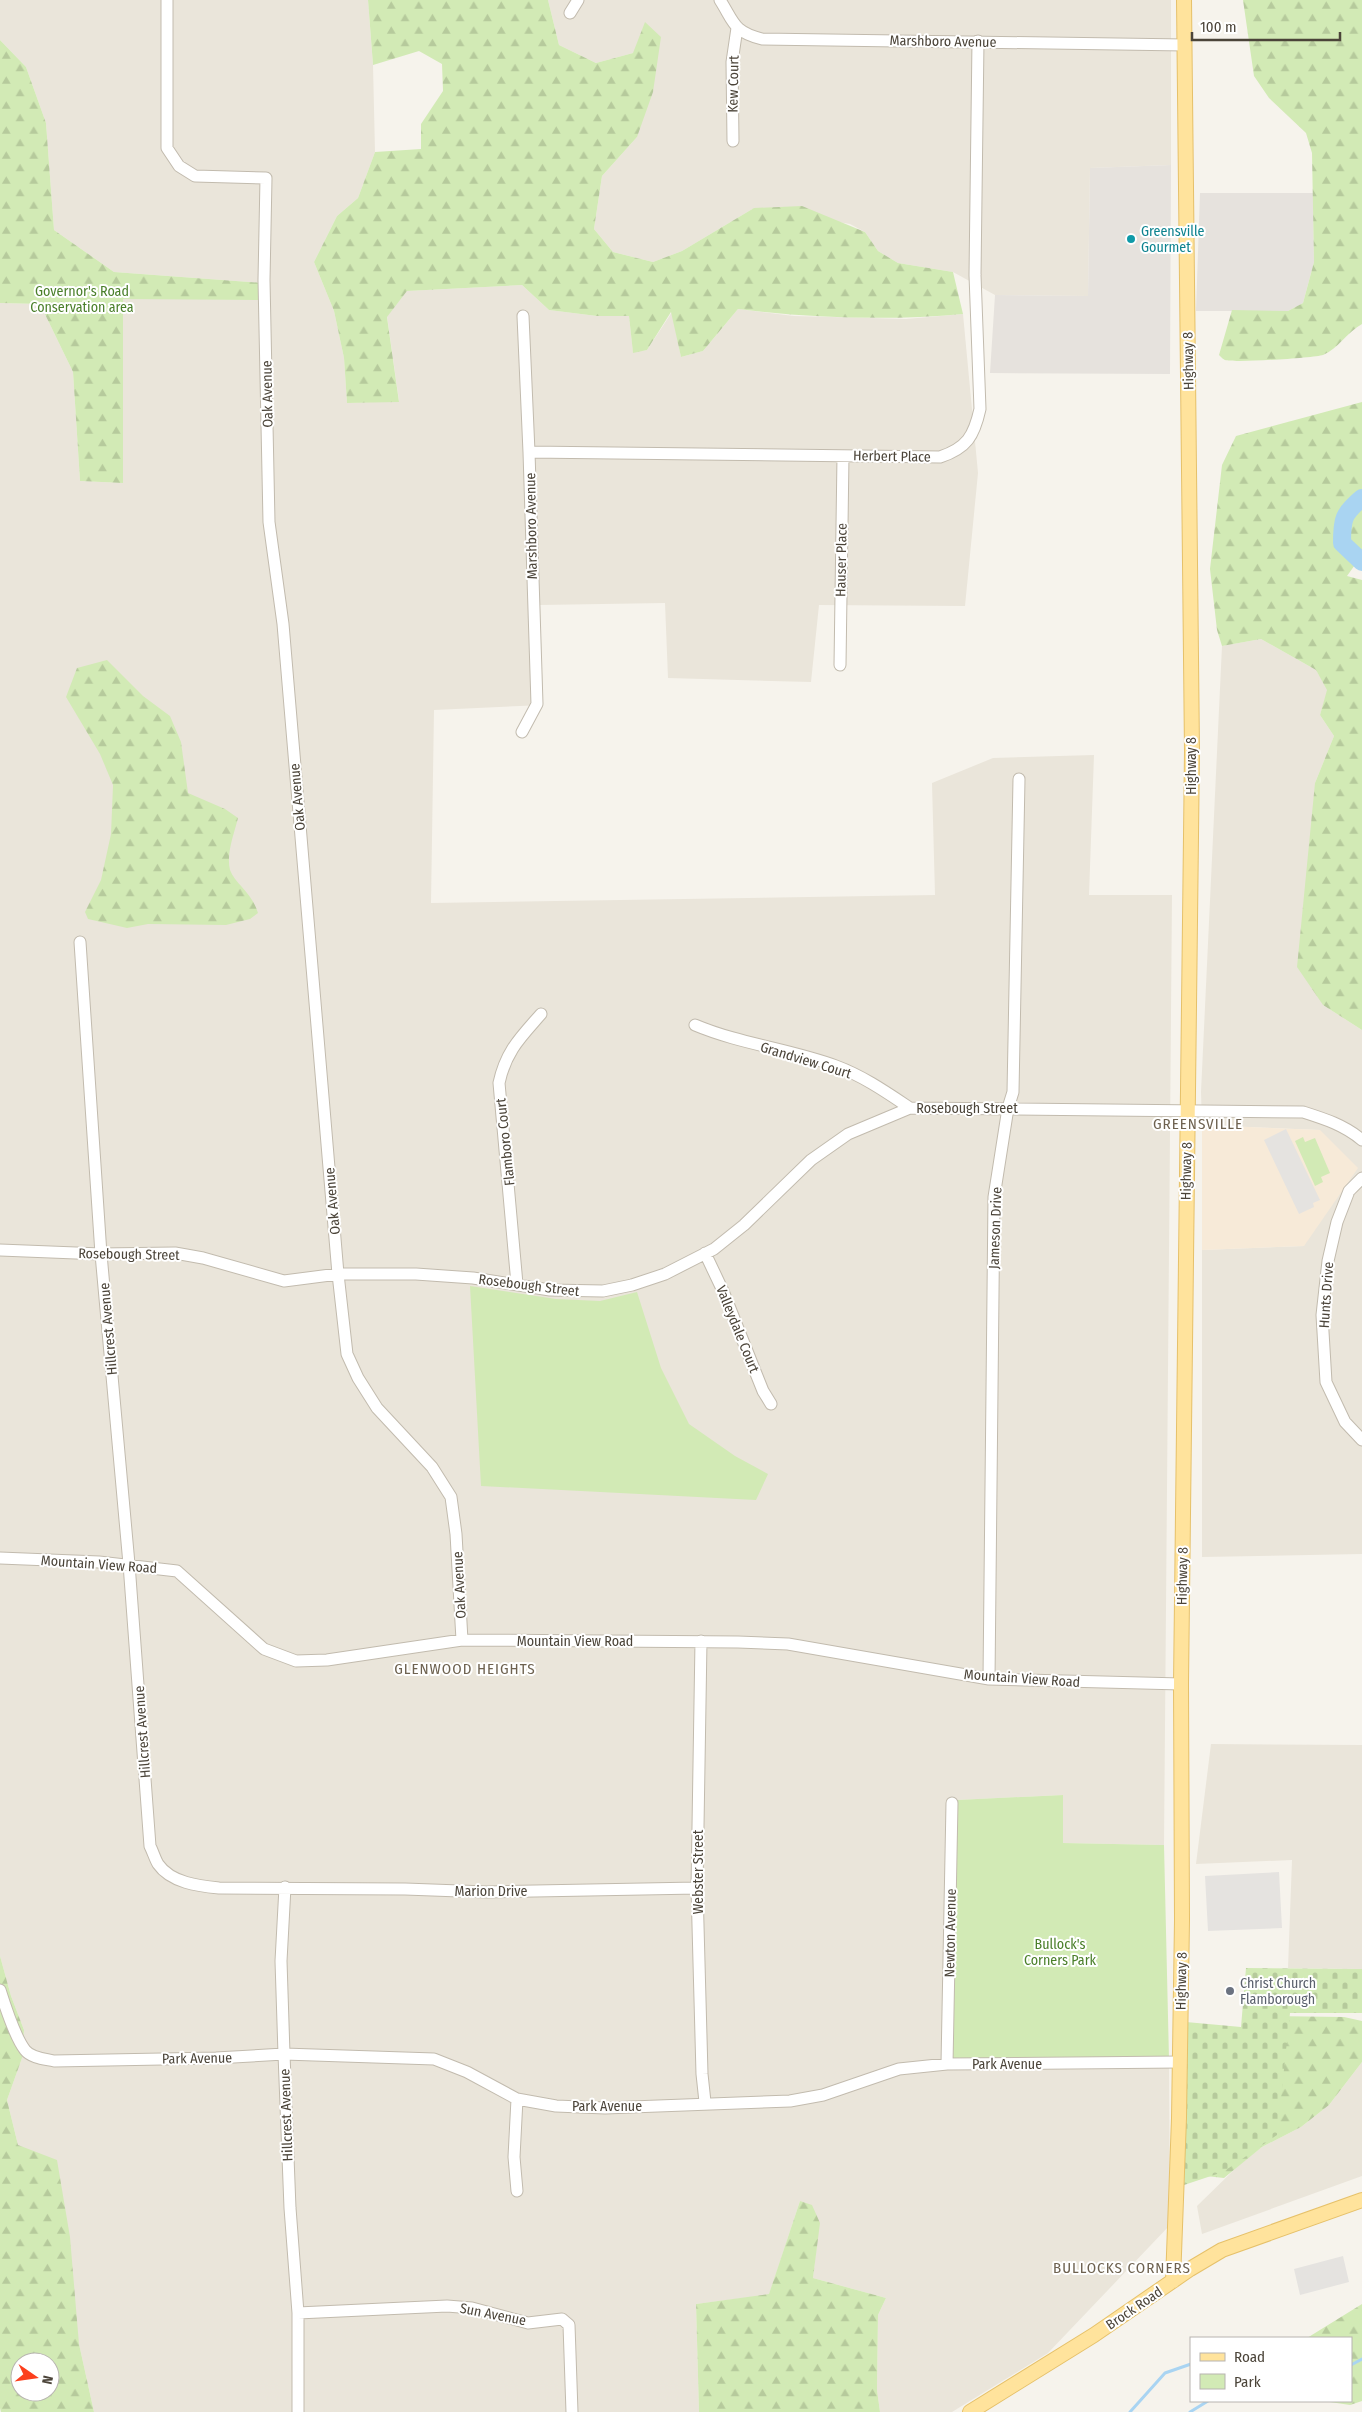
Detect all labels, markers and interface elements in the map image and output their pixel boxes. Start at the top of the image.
scale bar [1192,10,1340,42]
text: 100 m [1200,18,1237,36]
street label: Marshboro Avenue [889,32,997,51]
street label: Kew Court [724,55,743,113]
place label: Greensville Gourmet [1141,223,1205,256]
marker: Greensville Gourmet [1125,233,1137,245]
park label: Governor's Road Conservation area [30,283,134,316]
street label: Highway 8 [1179,332,1198,390]
street label: Oak Avenue [258,360,277,428]
street label: Herbert Place [853,447,931,466]
street label: Marshboro Avenue [522,472,541,580]
street label: Hauser Place [832,523,851,597]
street label: Highway 8 [1183,737,1200,795]
street label: Oak Avenue [286,763,309,831]
street label: Grandview Court [758,1039,854,1083]
street label: Flamboro Court [492,1097,519,1187]
street label: Rosebough Street [916,1100,1018,1117]
district label: GREENSVILLE [1153,1115,1243,1133]
street label: Highway 8 [1177,1142,1196,1200]
street label: Oak Avenue [321,1167,344,1235]
street label: Jameson Drive [986,1187,1005,1269]
street label: Rosebough Street [78,1245,180,1264]
street label: Hunts Drive [1316,1261,1337,1329]
street label: Rosebough Street [478,1271,581,1300]
street label: Hillcrest Avenue [96,1282,121,1376]
street label: Valleydale Court [712,1283,763,1376]
street label: Highway 8 [1173,1547,1192,1605]
street label: Oak Avenue [449,1551,470,1619]
street label: Mountain View Road [40,1552,158,1577]
street label: Mountain View Road [517,1633,633,1650]
district label: GLENWOOD HEIGHTS [394,1660,536,1678]
street label: Mountain View Road [963,1666,1081,1691]
street label: Hillcrest Avenue [131,1685,154,1779]
street label: Webster Street [690,1829,707,1914]
street label: Marion Drive [455,1883,528,1900]
street label: Newton Avenue [941,1888,960,1978]
park label: Bullock's Corners Park [1024,1936,1097,1969]
street label: Highway 8 [1172,1952,1191,2010]
place label: Christ Church Flamborough [1240,1975,1316,2008]
marker: Christ Church Flamborough [1224,1985,1236,1997]
street label: Park Avenue [162,2049,232,2068]
street label: Park Avenue [972,2056,1042,2073]
street label: Hillcrest Avenue [276,2068,297,2162]
street label: Park Avenue [572,2098,642,2115]
district label: BULLOCKS CORNERS [1053,2259,1191,2277]
street label: Brock Road [1103,2283,1166,2333]
street label: Sun Avenue [458,2300,527,2329]
legend [1190,2337,1352,2402]
text: Road [1234,2348,1265,2366]
north arrow [10,2352,60,2402]
text: Park [1234,2373,1261,2391]
text: N [38,2374,56,2386]

